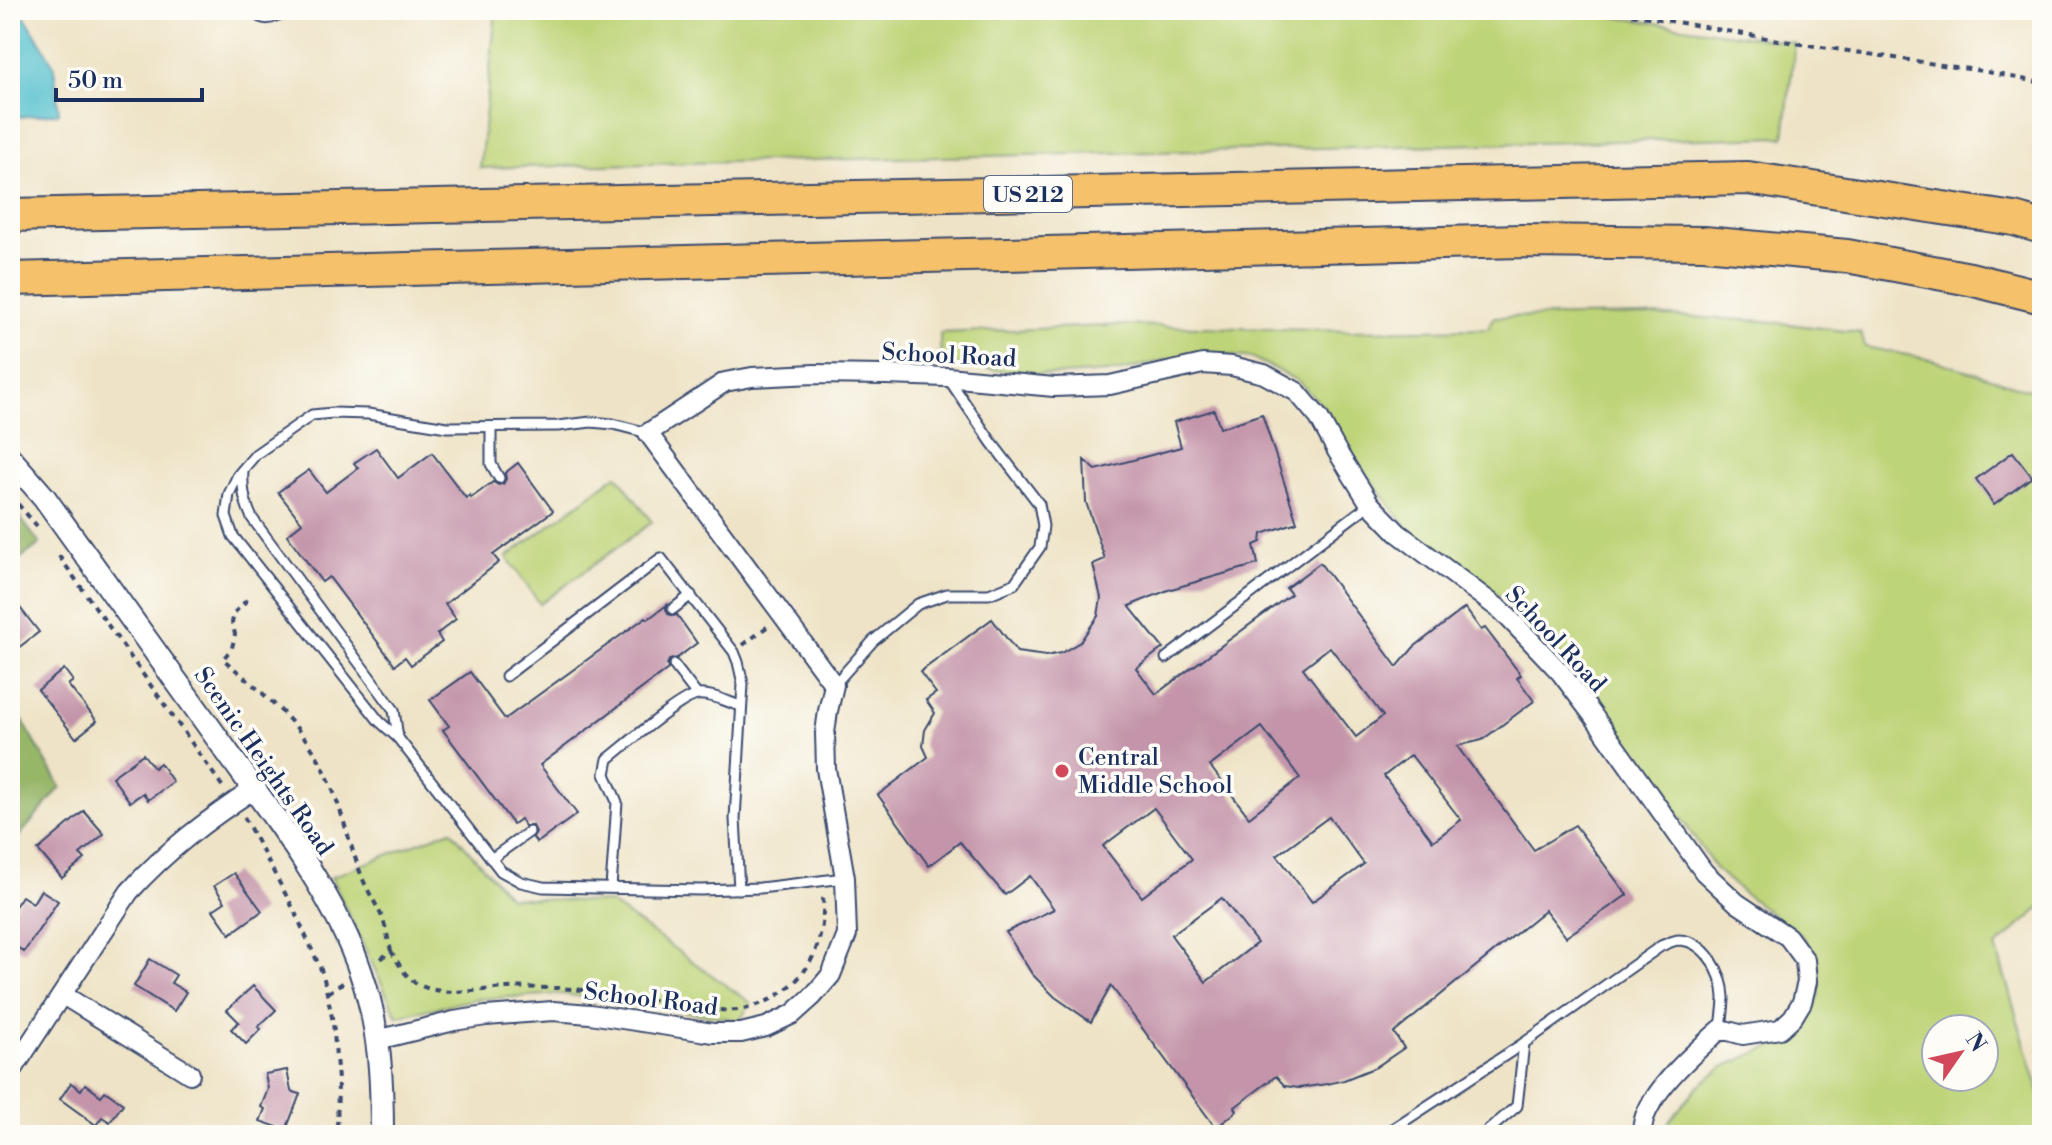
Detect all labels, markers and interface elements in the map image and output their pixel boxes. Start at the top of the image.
scale bar [56,52,202,102]
text: 50 m [68,66,123,96]
road number: US 212 [984,176,1072,212]
street label: School Road [881,337,1017,375]
street label: School Road [1498,580,1612,699]
street label: Scenic Heights Road [187,662,340,862]
place label: Central Middle School [1078,743,1233,801]
marker: Central Middle School [1053,762,1071,780]
street label: School Road [582,977,720,1023]
north arrow [1920,1013,2000,1093]
text: N [1959,1028,1992,1058]

